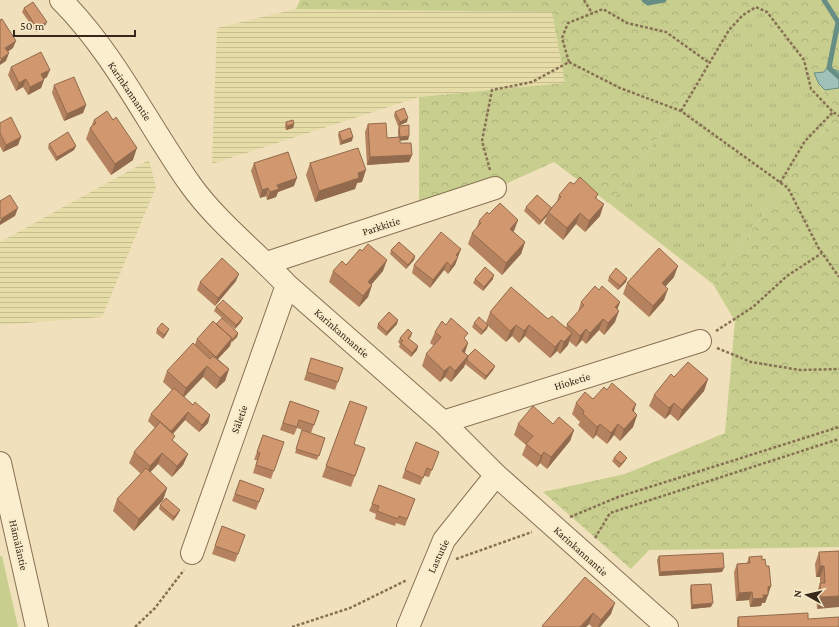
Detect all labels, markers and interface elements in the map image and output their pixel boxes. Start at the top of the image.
scale bar [14,12,135,38]
text: 50 m [20,19,45,33]
street label: Karinkannantie [106,59,154,123]
street label: Parkkitie [361,214,402,238]
street label: Karinkannantie [312,306,372,360]
street label: Hioketie [553,370,592,392]
street label: Säletie [228,403,250,435]
street label: Hämäläntie [7,519,31,572]
street label: Karinkannantie [552,524,611,578]
street label: Lastutie [425,537,451,575]
north arrow [787,575,827,615]
text: N [791,589,804,598]

